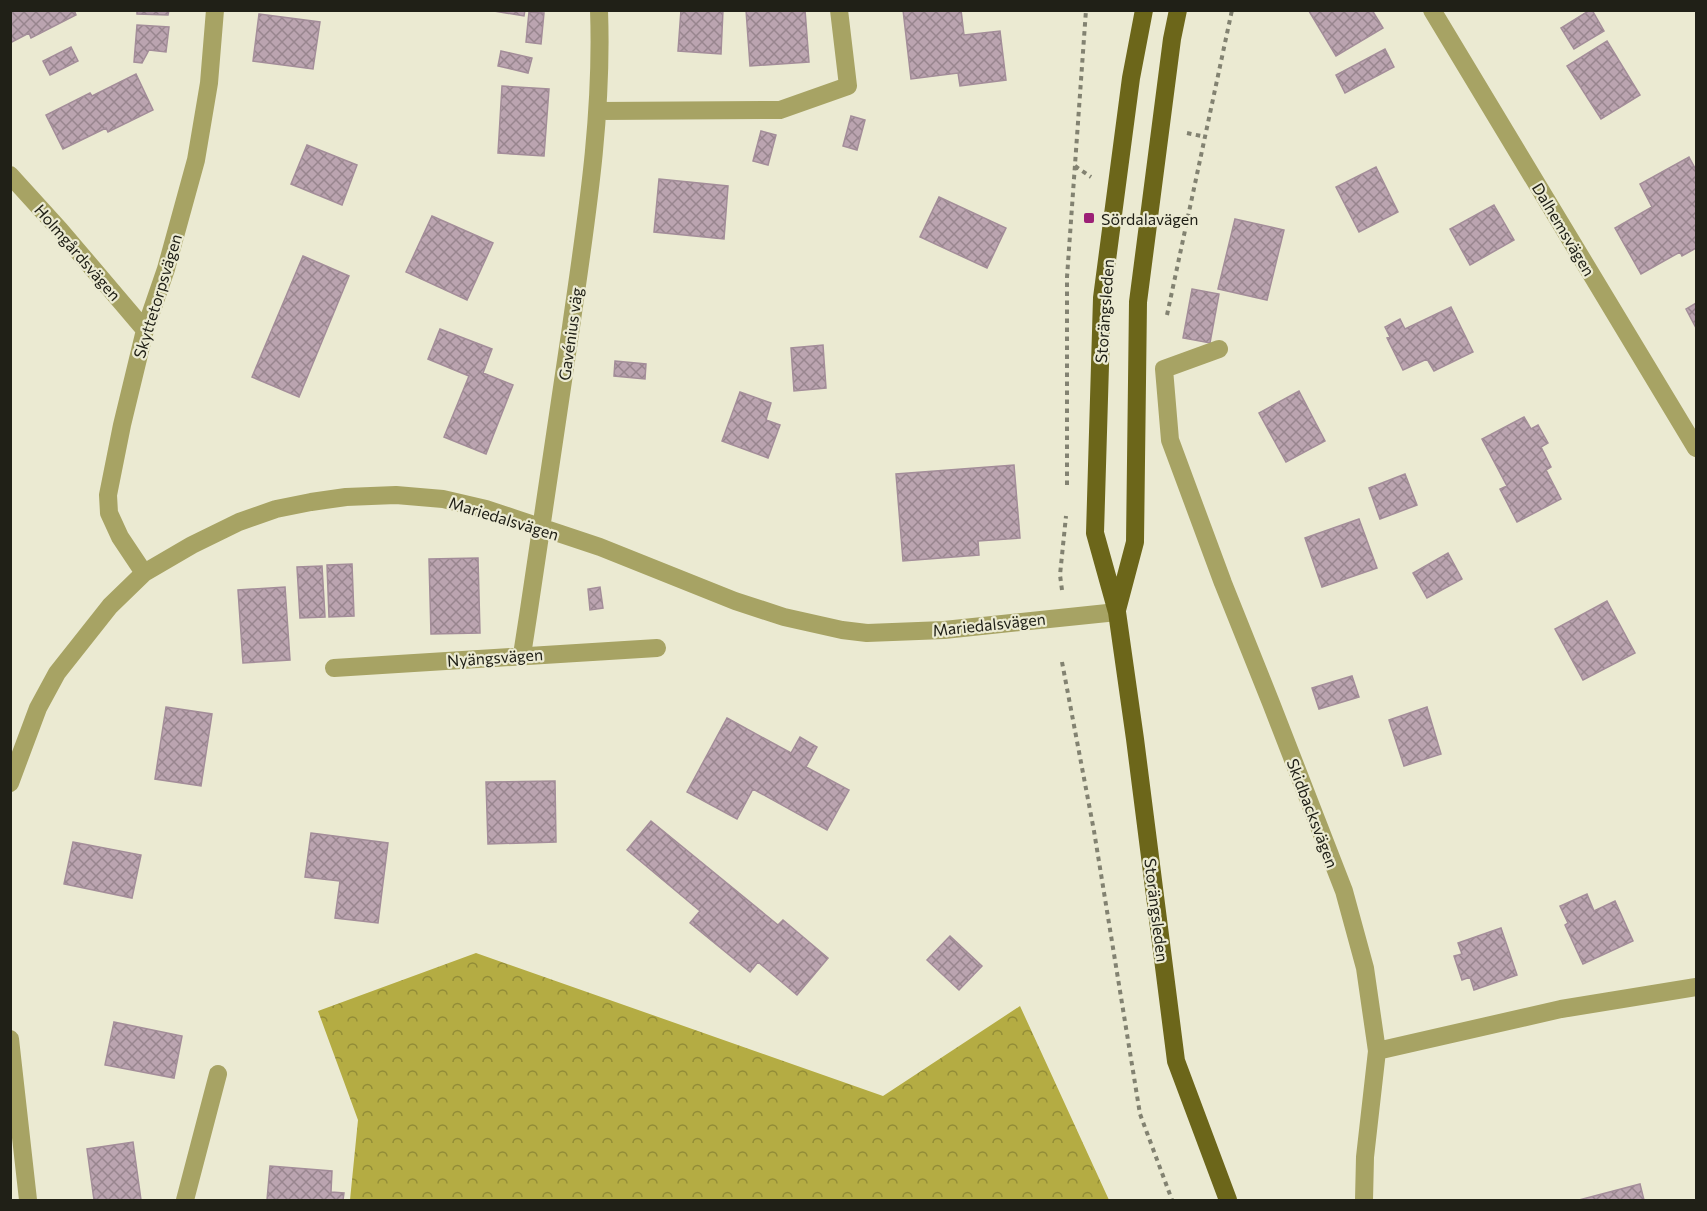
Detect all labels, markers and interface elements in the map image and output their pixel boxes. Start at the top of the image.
street label: Dalhemsvägen [1529,179,1599,279]
street label: Holmgårdsvägen [31,200,125,304]
place label: Sördalavägen [1101,209,1198,228]
marker: Sördalavägen [1082,211,1096,225]
street label: Skyttetorpsvägen [129,232,185,360]
street label: Storängsleden [1091,258,1117,364]
street label: Gavénius väg [554,286,586,382]
street label: Mariedalsvägen [447,492,561,544]
street label: Mariedalsvägen [931,609,1047,639]
street label: Nyängsvägen [447,644,543,670]
street label: Skidbacksvägen [1283,756,1343,870]
street label: Storängsleden [1141,857,1173,963]

